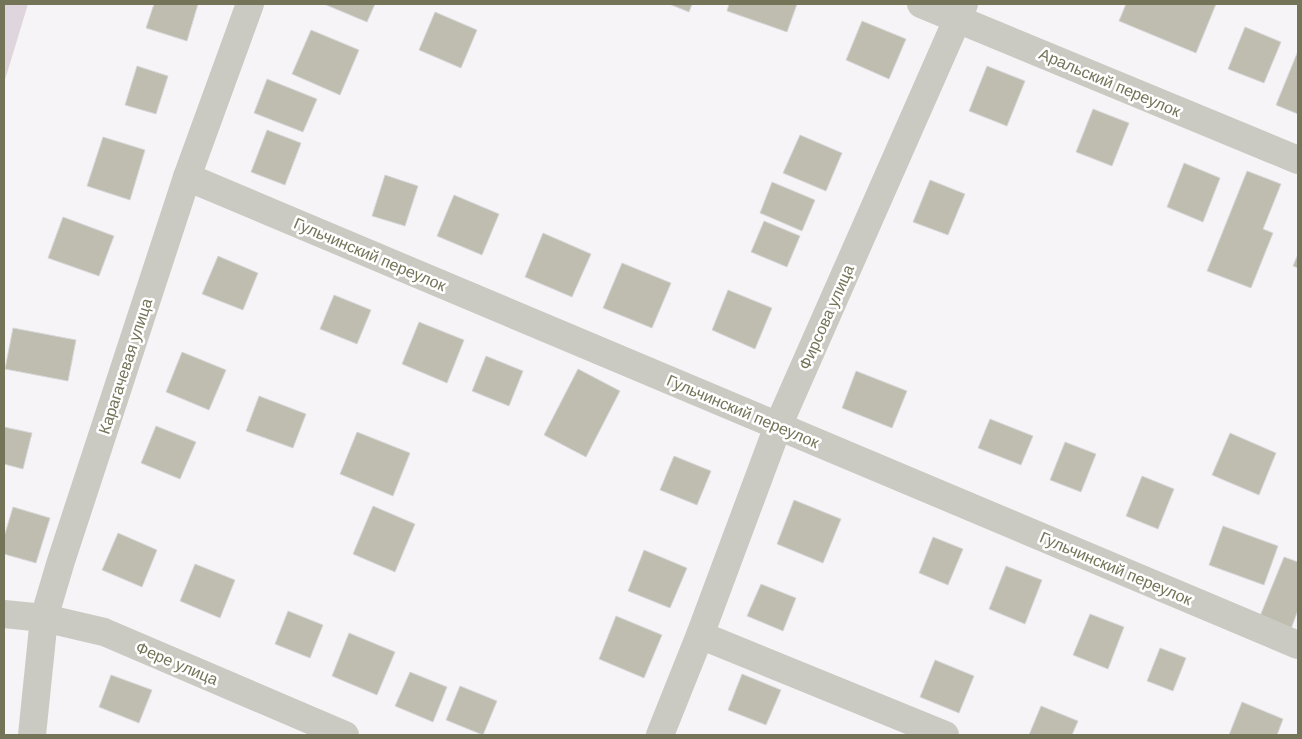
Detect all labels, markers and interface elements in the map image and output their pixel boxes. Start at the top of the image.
street label: Аральский переулок [1037,45,1184,120]
street label: Гульчинский переулок [291,215,449,295]
street label: Фирсова улица [796,262,857,372]
street label: Карагачевая улица [96,296,155,436]
street label: Гульчинский переулок [664,372,822,452]
street label: Гульчинский переулок [1037,529,1195,609]
street label: Фере улица [133,639,220,688]

